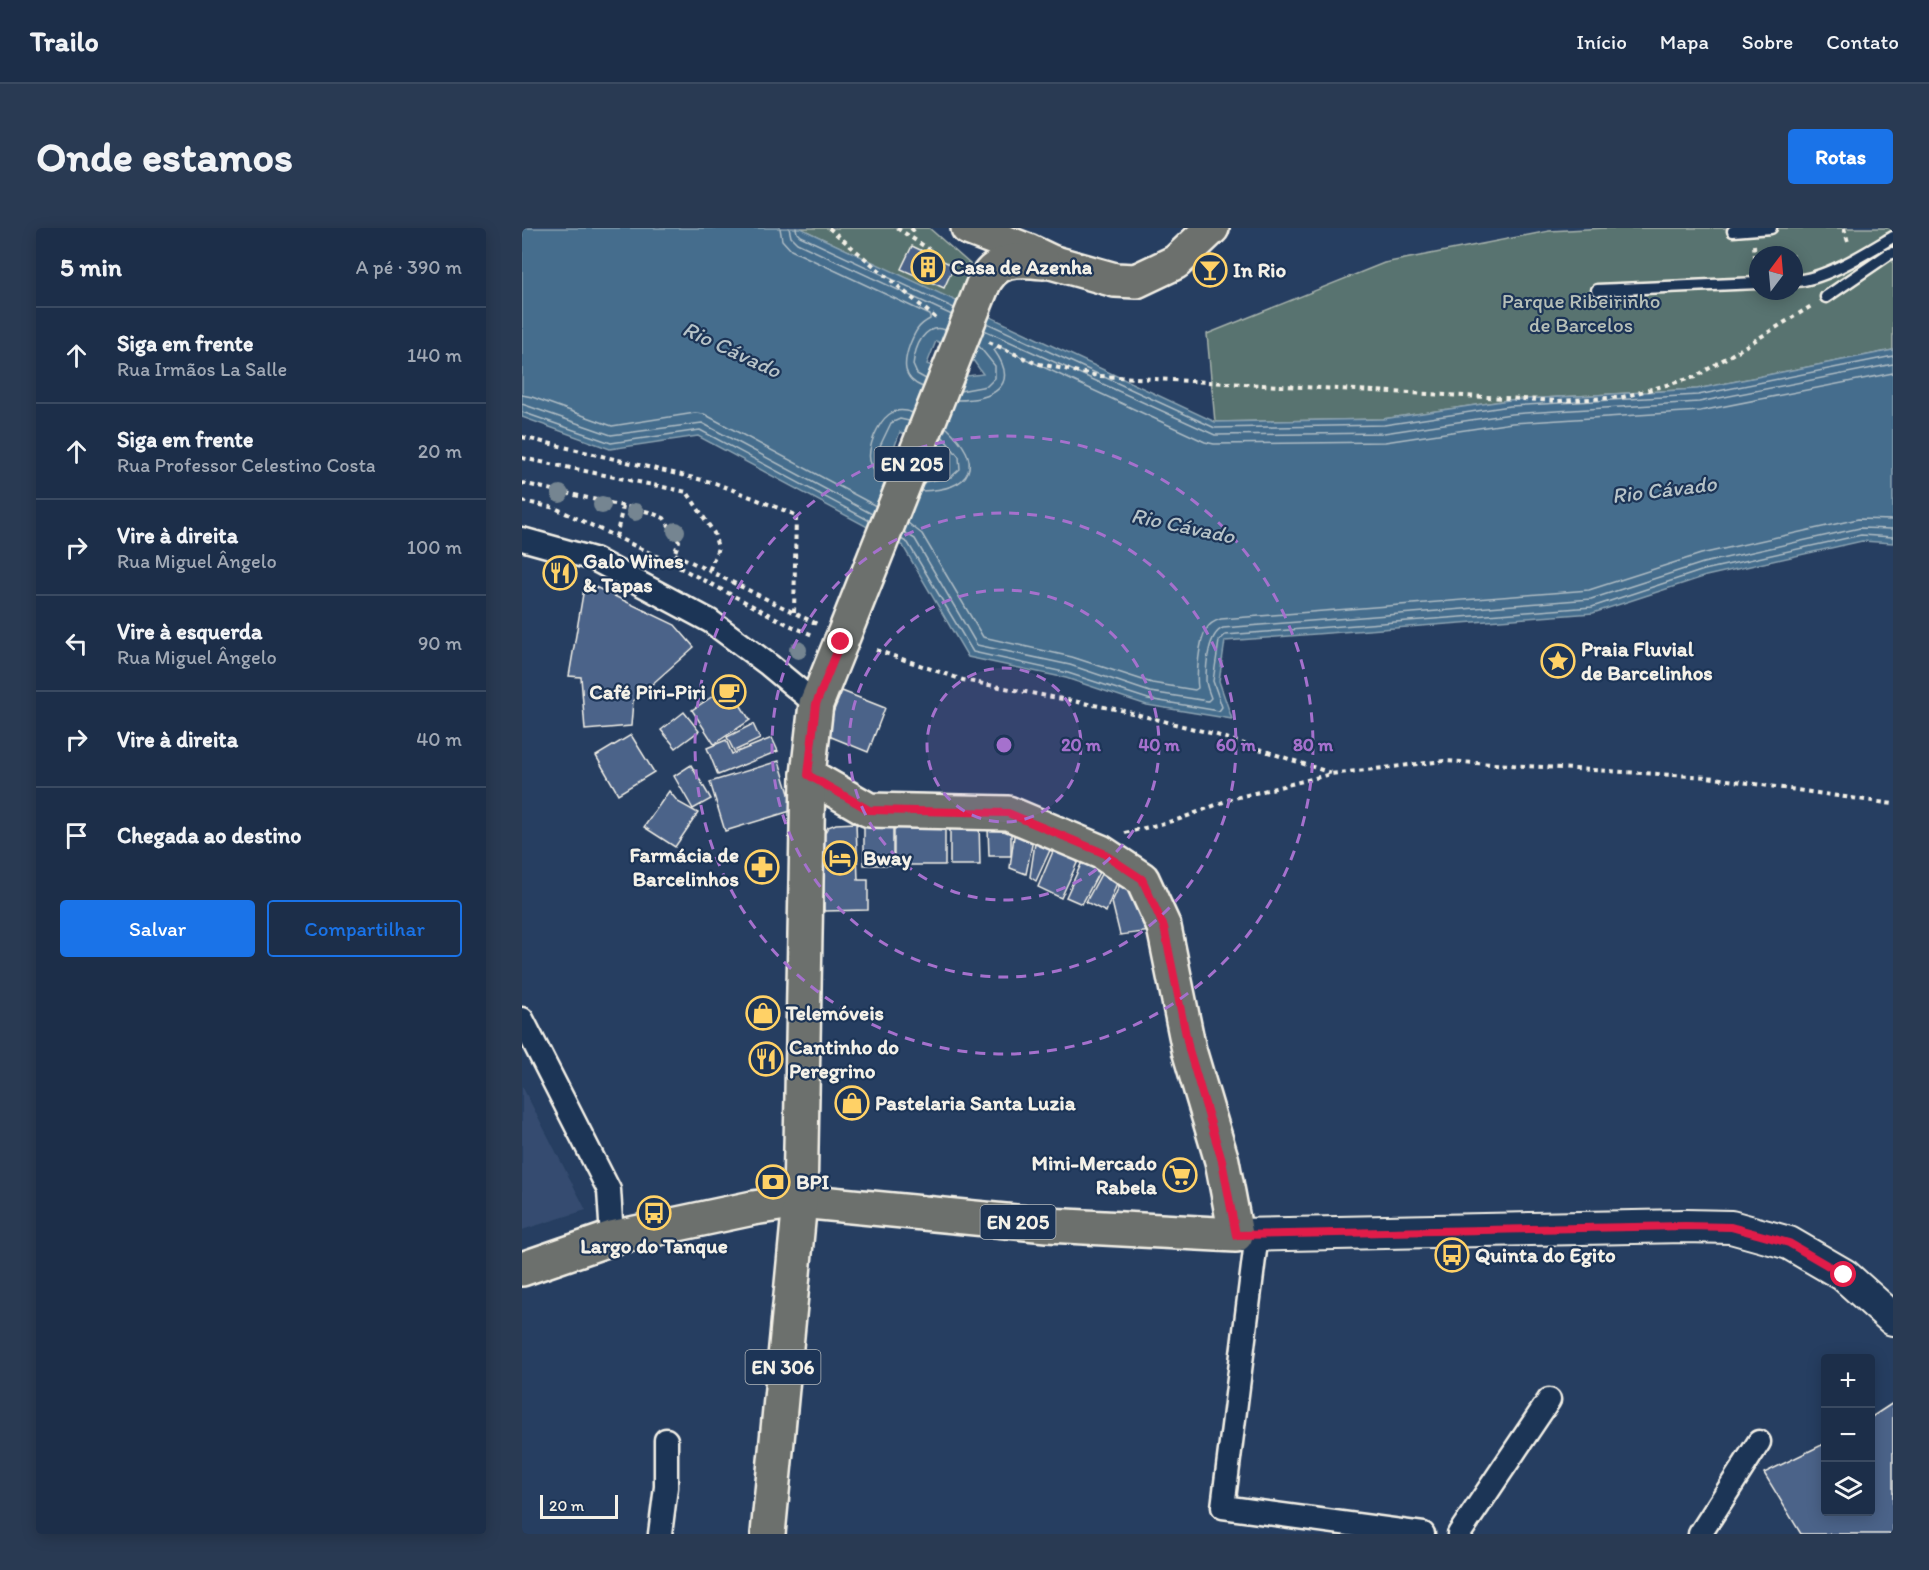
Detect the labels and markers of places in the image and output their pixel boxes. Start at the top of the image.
building icon: Casa de Azenha [910,249,946,285]
bar icon: In Rio [1192,252,1228,288]
place label: Casa de Azenha [951,254,1093,279]
place label: In Rio [1233,257,1286,282]
place label: Galo Wines & Tapas [583,548,684,598]
restaurant icon: Galo Wines & Tapas [542,555,578,591]
place label: Praia Fluvial de Barcelinhos [1581,636,1713,685]
place icon: Praia Fluvial de Barcelinhos [1540,643,1576,679]
cafe icon: Café Piri-Piri [711,674,747,710]
place label: Café Piri-Piri [589,679,706,704]
centre of rings [994,735,1014,755]
hotel icon: Bway [822,840,858,876]
place label: Farmácia de Barcelinhos [629,842,739,891]
place label: Bway [863,845,912,871]
pharmacy icon: Farmácia de Barcelinhos [744,849,780,885]
shop icon: Telemóveis [745,995,781,1031]
place label: Telemóveis [785,1000,884,1025]
place label: Cantinho do Peregrino [789,1034,899,1084]
restaurant icon: Cantinho do Peregrino [748,1041,784,1077]
shop icon: Pastelaria Santa Luzia [834,1085,870,1121]
place label: Pastelaria Santa Luzia [875,1090,1077,1115]
place label: Mini-Mercado Rabela [1031,1150,1158,1199]
supermarket icon: Mini-Mercado Rabela [1162,1157,1198,1193]
bank icon: BPI [755,1164,791,1200]
place label: BPI [796,1169,830,1194]
bus stop icon: Largo do Tanque [636,1195,672,1231]
place label: Largo do Tanque [580,1233,728,1259]
bus stop icon: Quinta do Egito [1434,1237,1470,1273]
place label: Quinta do Egito [1475,1242,1616,1268]

